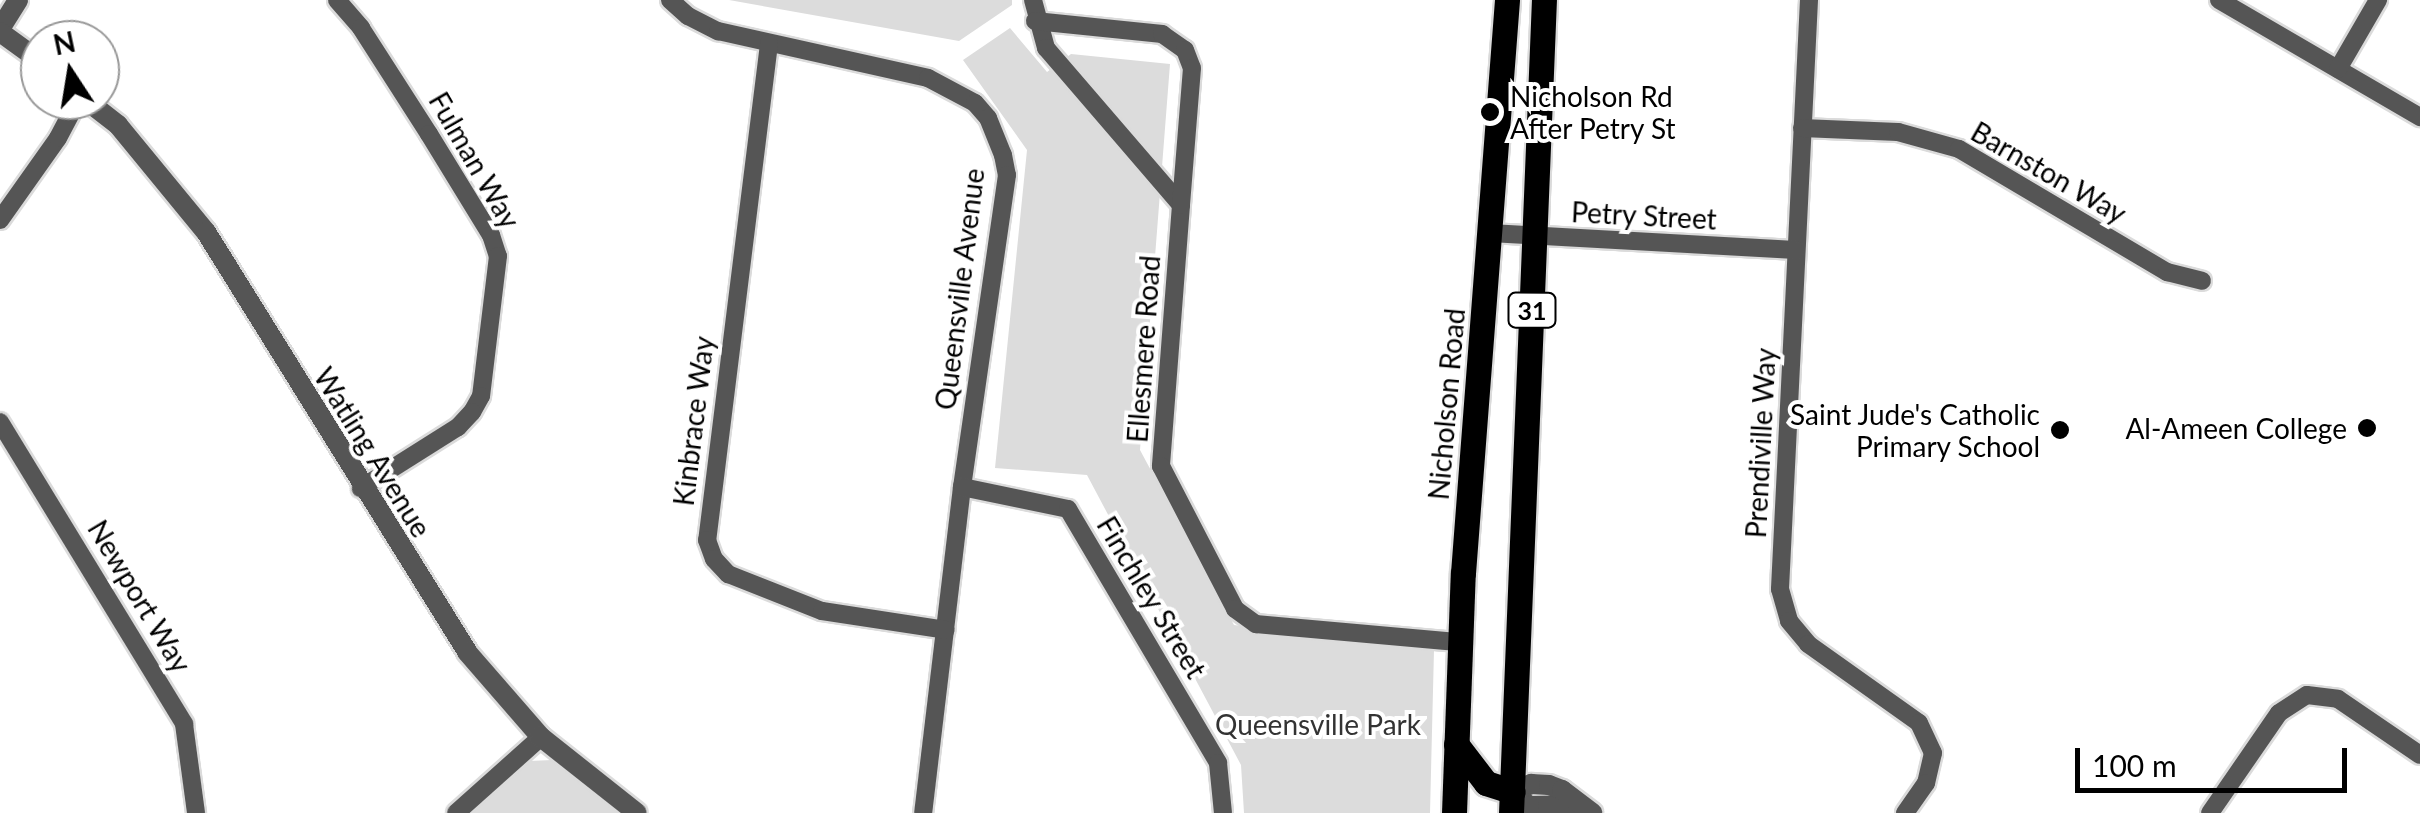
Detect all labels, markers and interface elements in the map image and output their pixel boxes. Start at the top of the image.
north arrow [20,20,120,120]
text: N [50,24,78,61]
place label: Nicholson Rd After Petry St [1510,79,1677,145]
street label: Fulman Way [422,86,528,234]
marker: Nicholson Rd After Petry St [1479,101,1501,123]
street label: Barnston Way [1965,114,2133,230]
street label: Queensville Avenue [927,166,991,412]
street label: Petry Street [1570,194,1718,236]
street label: Ellesmere Road [1120,254,1166,444]
road number: 31 [1507,290,1557,330]
street label: Nicholson Road [1421,307,1471,501]
street label: Kinbrace Way [666,334,720,508]
street label: Prendiville Way [1738,347,1782,539]
street label: Watling Avenue [307,361,439,543]
place label: Saint Jude's Catholic Primary School [1789,397,2040,463]
place label: Al-Ameen College [2125,411,2347,445]
marker: Al-Ameen College [2356,417,2378,439]
marker: Saint Jude's Catholic Primary School [2049,419,2071,441]
street label: Finchley Street [1090,510,1214,684]
street label: Newport Way [81,514,199,678]
park label: Queensville Park [1215,707,1421,741]
scale bar [2080,728,2352,790]
text: 100 m [2092,747,2177,783]

